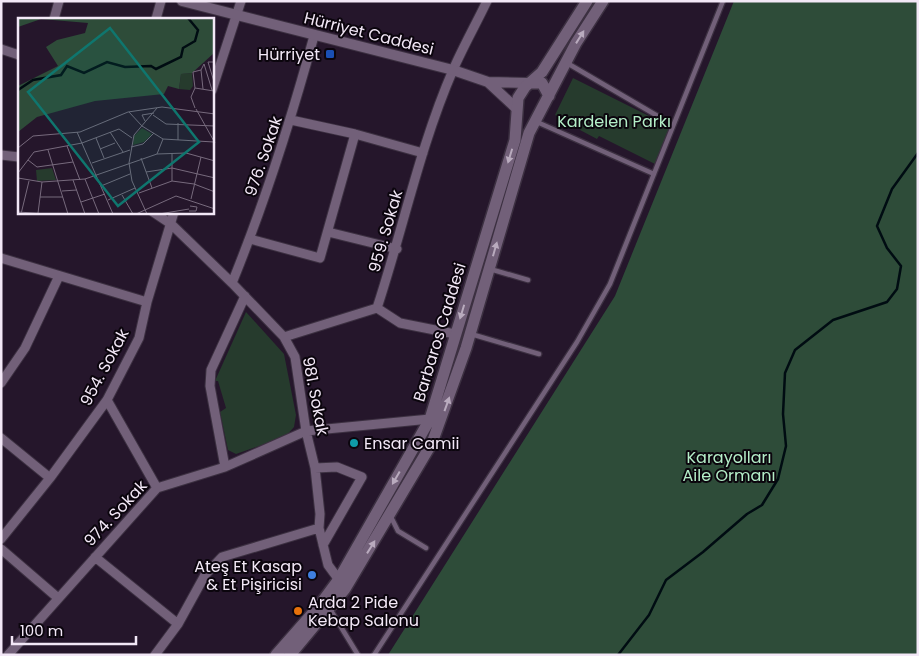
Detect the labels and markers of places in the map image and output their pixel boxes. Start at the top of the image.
place label: Hürriyet [258,43,320,66]
marker: Hürriyet [324,48,336,60]
place label: Ensar Camii [364,432,459,455]
marker: Ensar Camii [348,437,360,449]
place label: Ateş Et Kasap & Et Pişiricisi [194,555,302,596]
marker: Ateş Et Kasap & Et Pişiricisi [306,569,318,581]
place label: Arda 2 Pide Kebap Salonu [308,591,419,632]
marker: Arda 2 Pide Kebap Salonu [292,605,304,617]

